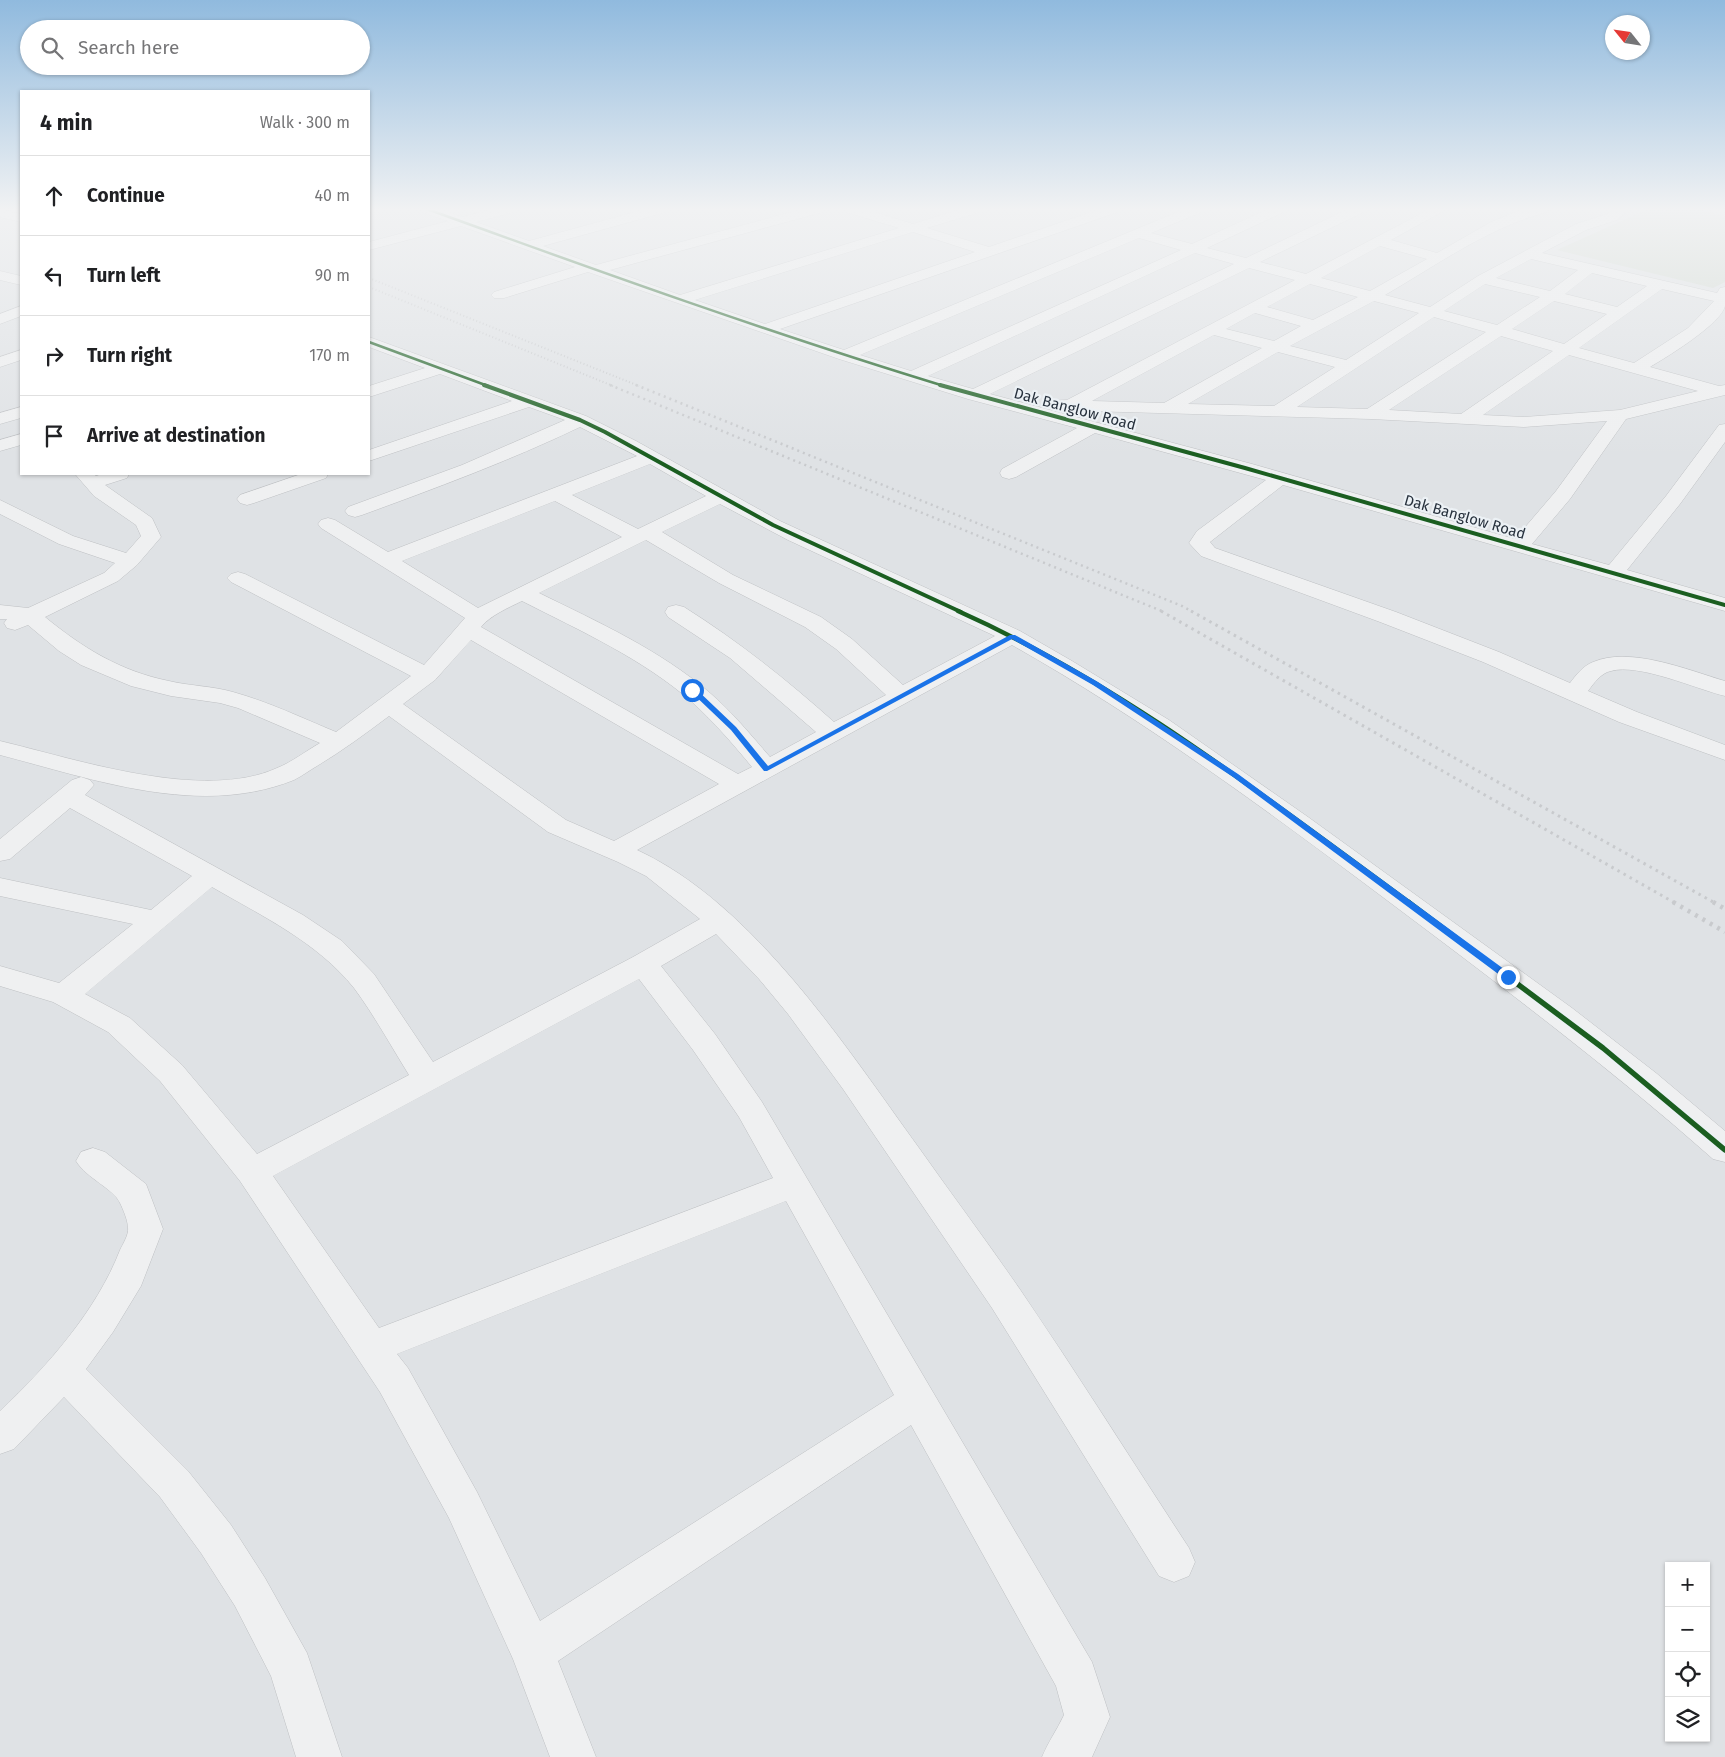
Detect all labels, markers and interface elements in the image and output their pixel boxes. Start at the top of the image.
north arrow [1605,15,1650,60]
search box [20,20,370,75]
icon: search [38,34,66,62]
text: Search here [78,36,179,59]
text: 4 min [40,110,93,136]
text: Walk · 300 m [260,113,350,132]
icon: ahead [40,182,68,210]
text: Continue [87,184,165,207]
text: 40 m [315,186,350,205]
icon: left [40,262,68,290]
text: Turn left [87,264,161,287]
text: 90 m [315,266,350,285]
icon: right [40,342,68,370]
text: Turn right [87,344,172,367]
text: 170 m [309,346,350,365]
street label: Dak Banglow Road [1012,384,1138,434]
icon: arrive [40,422,68,450]
text: Arrive at destination [87,424,266,447]
street label: Dak Banglow Road [1402,491,1528,543]
route start [681,679,704,702]
route end [1497,966,1520,989]
map controls [1665,1562,1710,1742]
button: + [1665,1562,1710,1607]
button: − [1665,1607,1710,1652]
button: locate [1665,1652,1710,1697]
button: layers [1665,1697,1710,1742]

